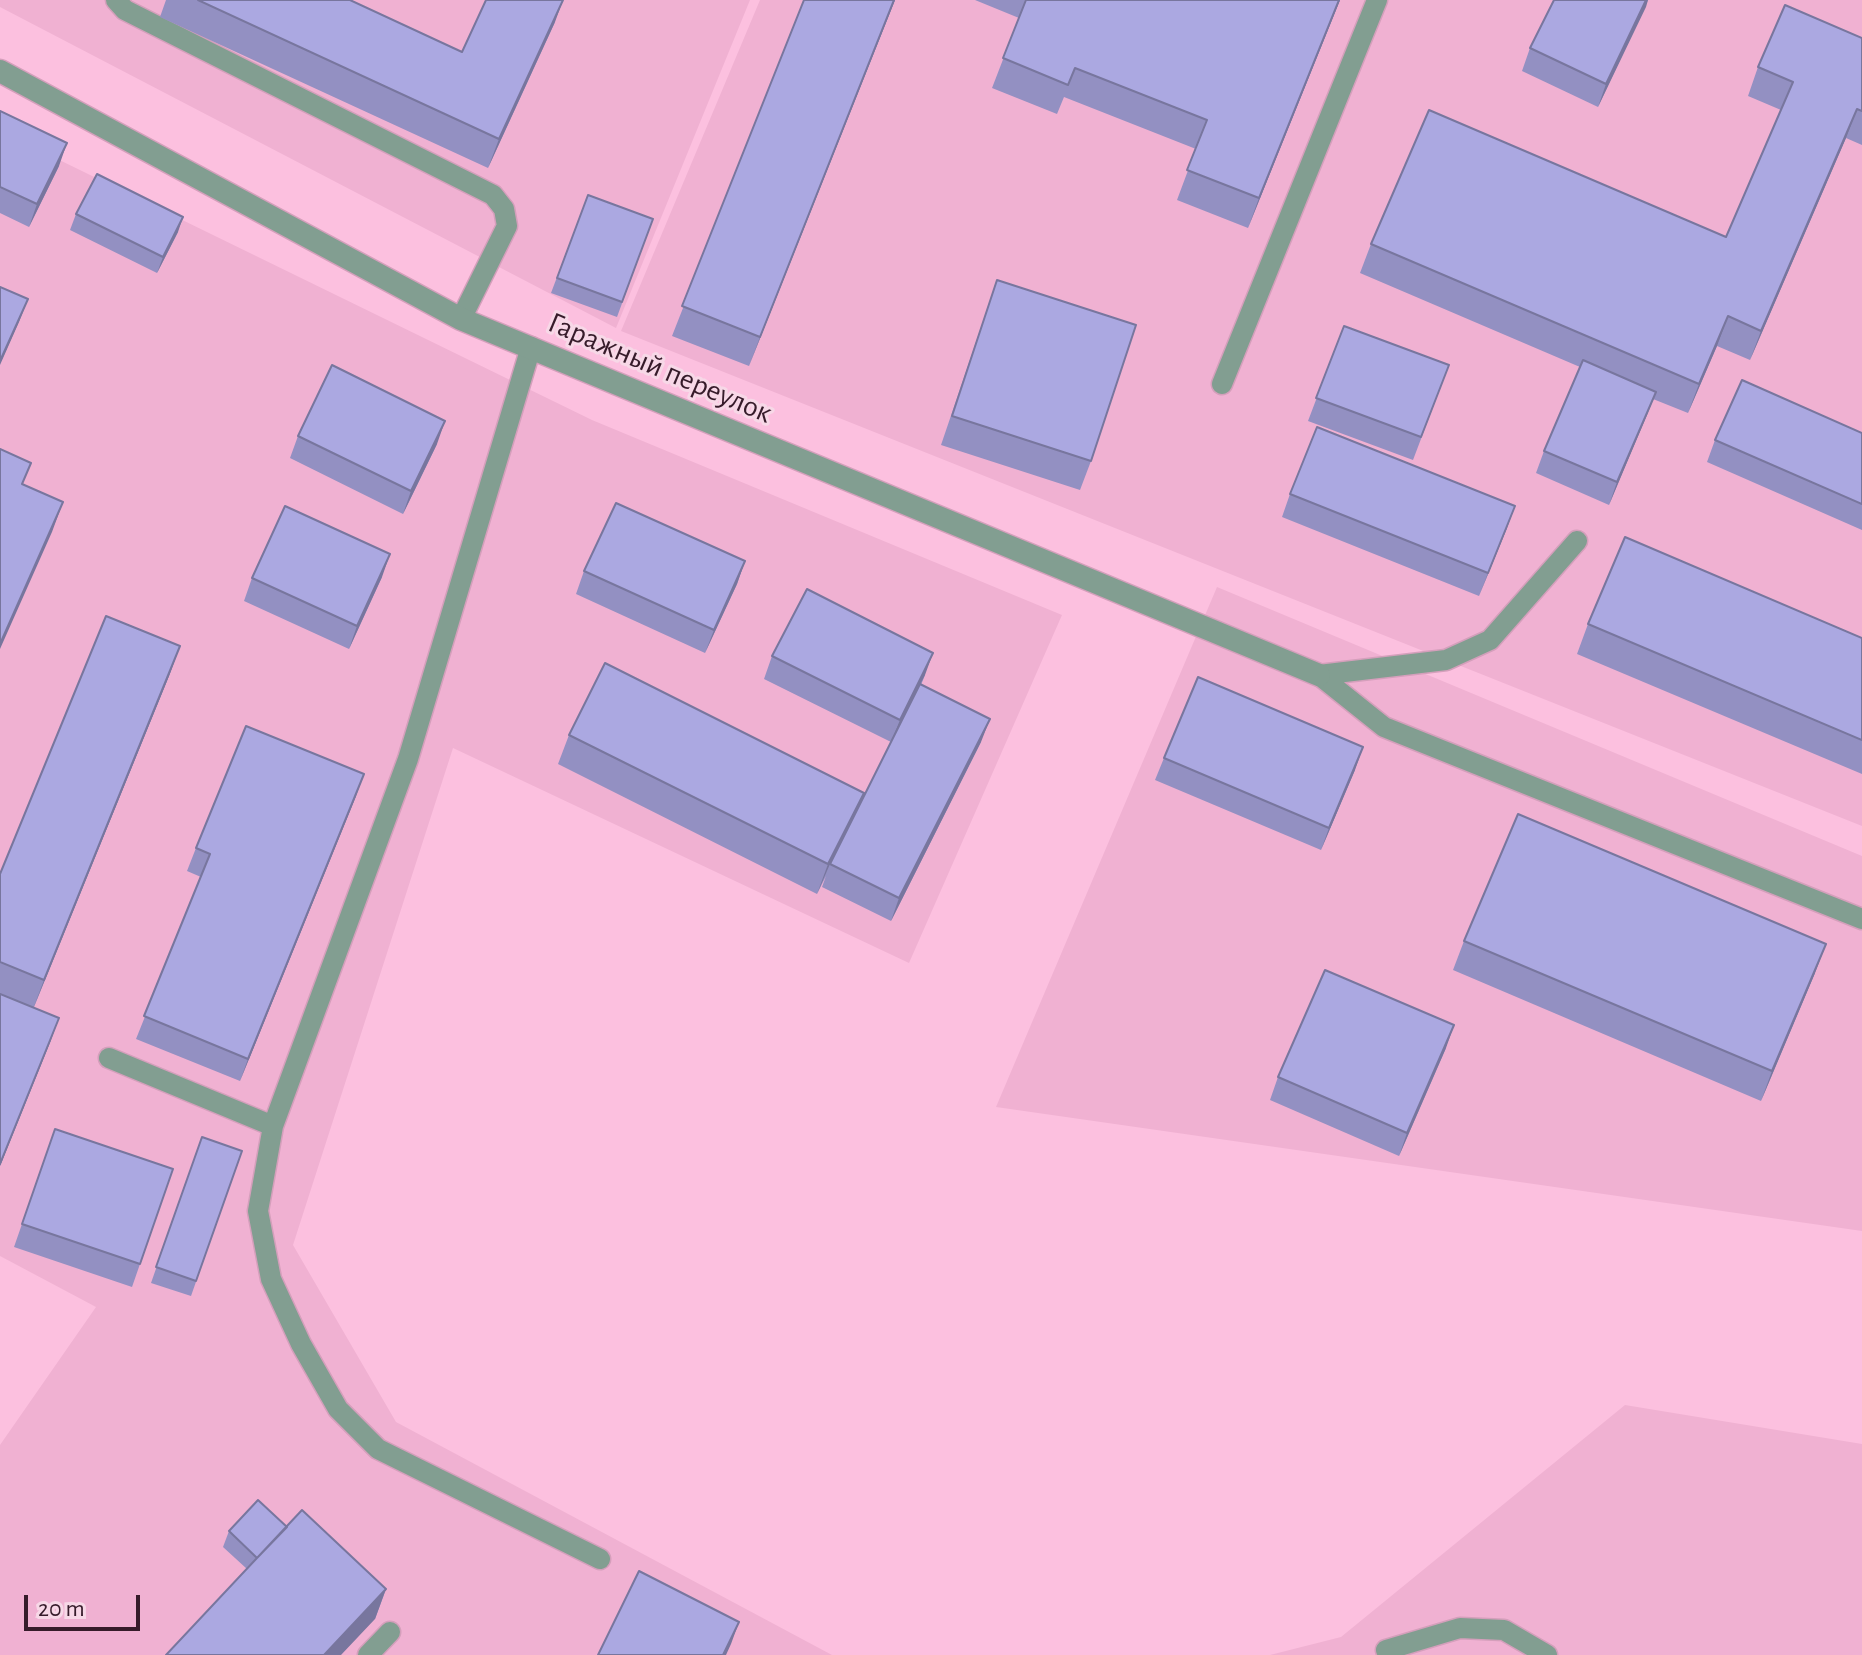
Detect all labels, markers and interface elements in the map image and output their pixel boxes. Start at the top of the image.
street label: Гаражный переулок [543,305,777,431]
scale bar [28,1579,144,1629]
text: 20 m [38,1597,85,1621]

